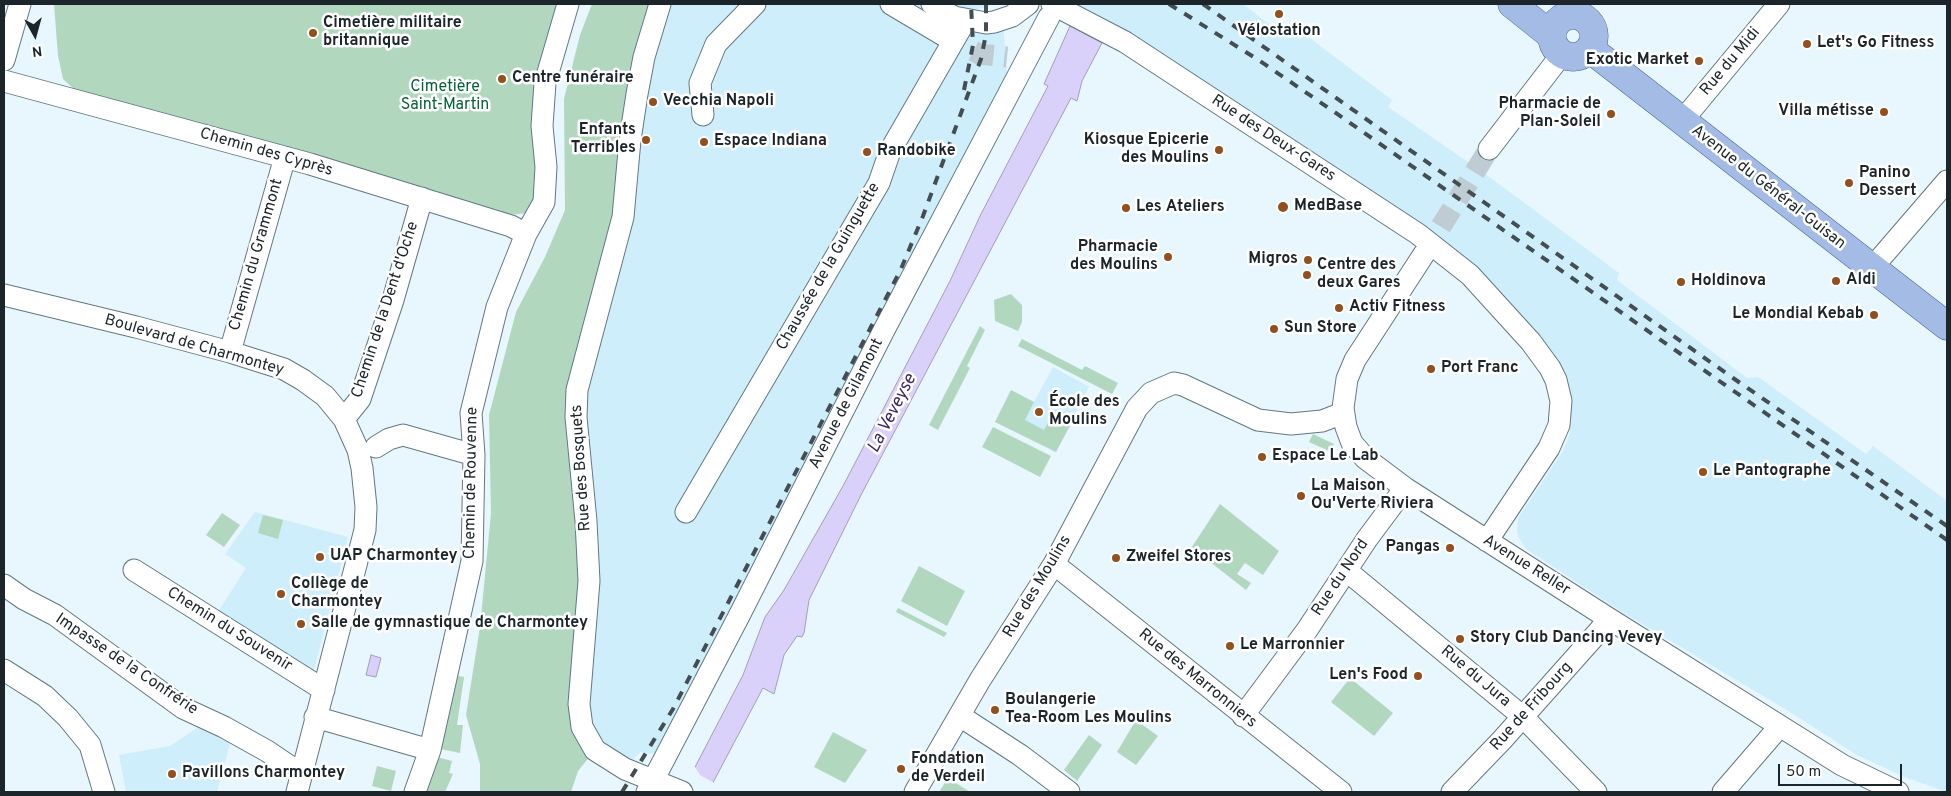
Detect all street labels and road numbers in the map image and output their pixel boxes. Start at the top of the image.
street label: Rue du Midi [1697,24,1765,100]
street label: Rue des Deux-Gares [1207,92,1339,186]
street label: Avenue du Général-Guisan [1687,122,1849,254]
street label: Chemin des Cyprès [197,125,335,181]
street label: Chemin du Grammont [226,177,288,333]
street label: Chaussée de la Guinguette [773,180,885,354]
street label: Chemin de la Dent d'Oche [348,219,424,401]
street label: Boulevard de Charmontey [102,311,286,381]
street label: Avenue de Gilamont [806,336,888,472]
street label: Rue des Bosquets [568,404,596,532]
street label: Chemin de Rouvenne [461,407,483,559]
street label: Rue des Moulins [1000,532,1076,642]
street label: Avenue Reller [1479,532,1573,600]
street label: Rue du Nord [1308,536,1374,620]
street label: Chemin du Souvenir [163,584,295,676]
street label: Impasse de la Confrérie [51,610,201,720]
street label: Rue des Marronniers [1134,625,1260,733]
street label: Rue du Jura [1436,642,1514,712]
street label: Rue de Fribourg [1487,659,1577,755]

